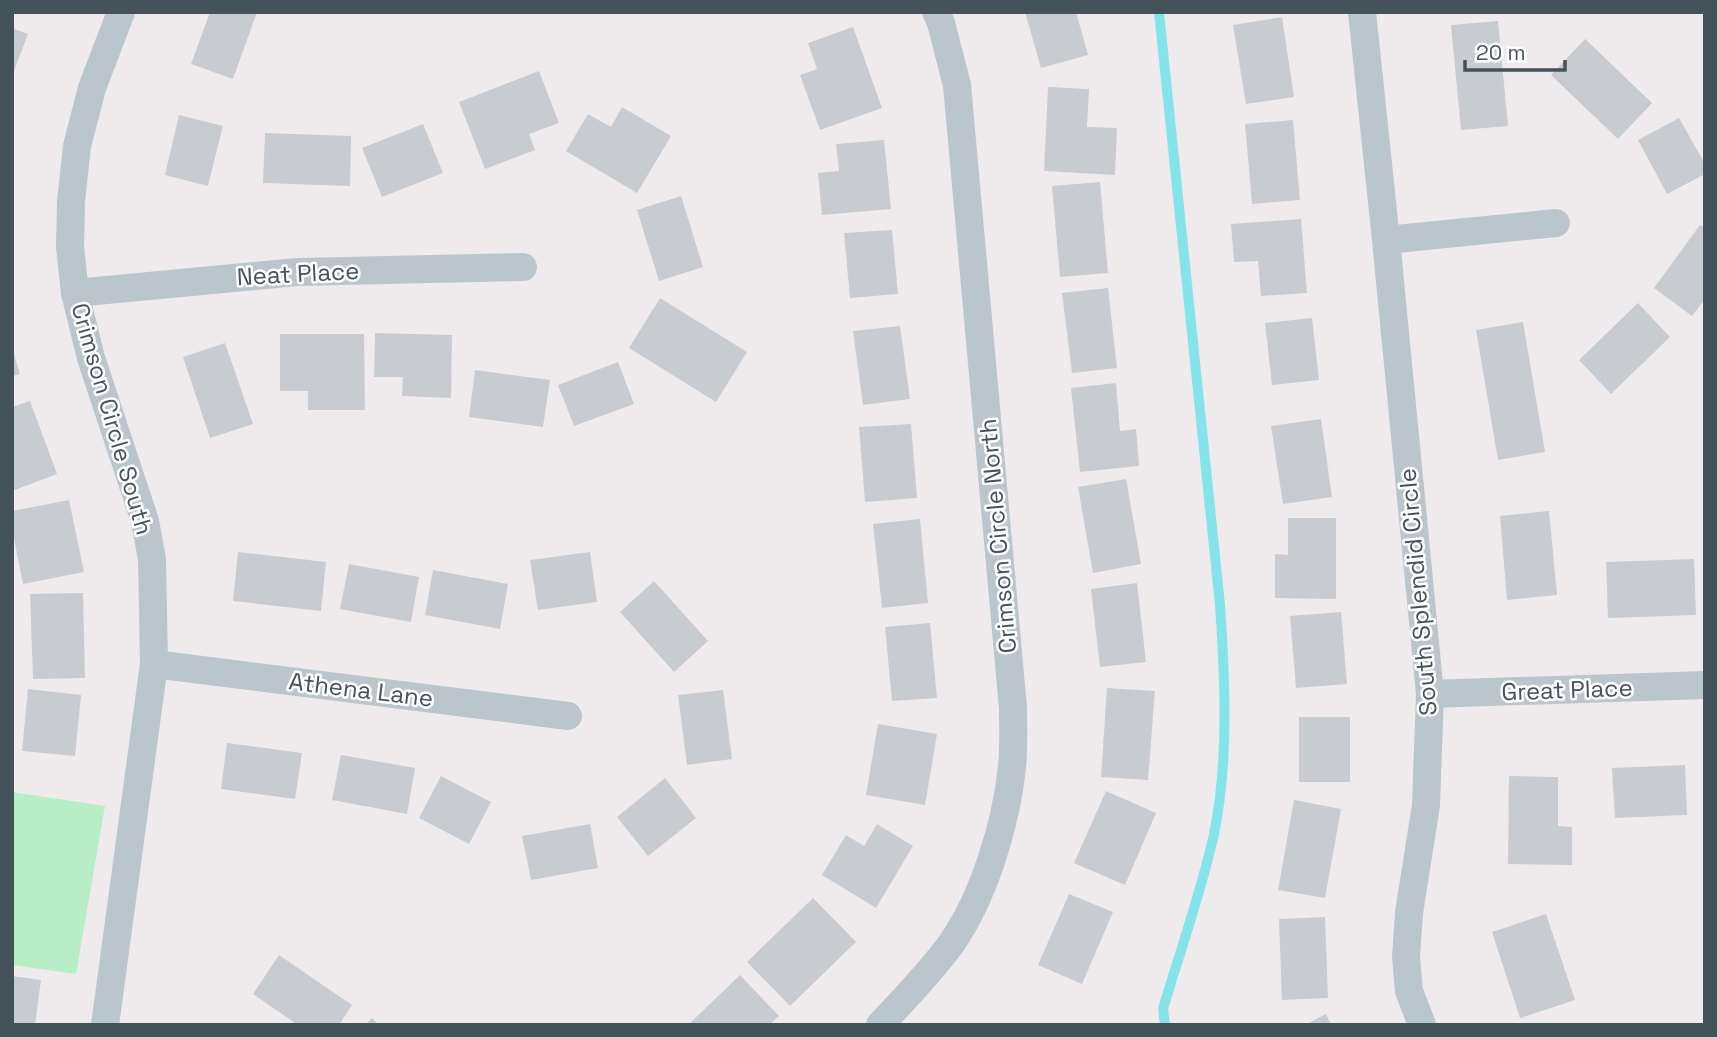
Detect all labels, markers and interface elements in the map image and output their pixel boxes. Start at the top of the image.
scale bar [1465,28,1565,72]
text: 20 m [1476,39,1526,66]
street label: Neat Place [236,255,360,292]
street label: Crimson Circle South [65,299,160,538]
street label: Crimson Circle North [972,417,1023,655]
street label: South Splendid Circle [1391,467,1444,717]
street label: Athena Lane [287,665,435,714]
street label: Great Place [1501,672,1633,707]

